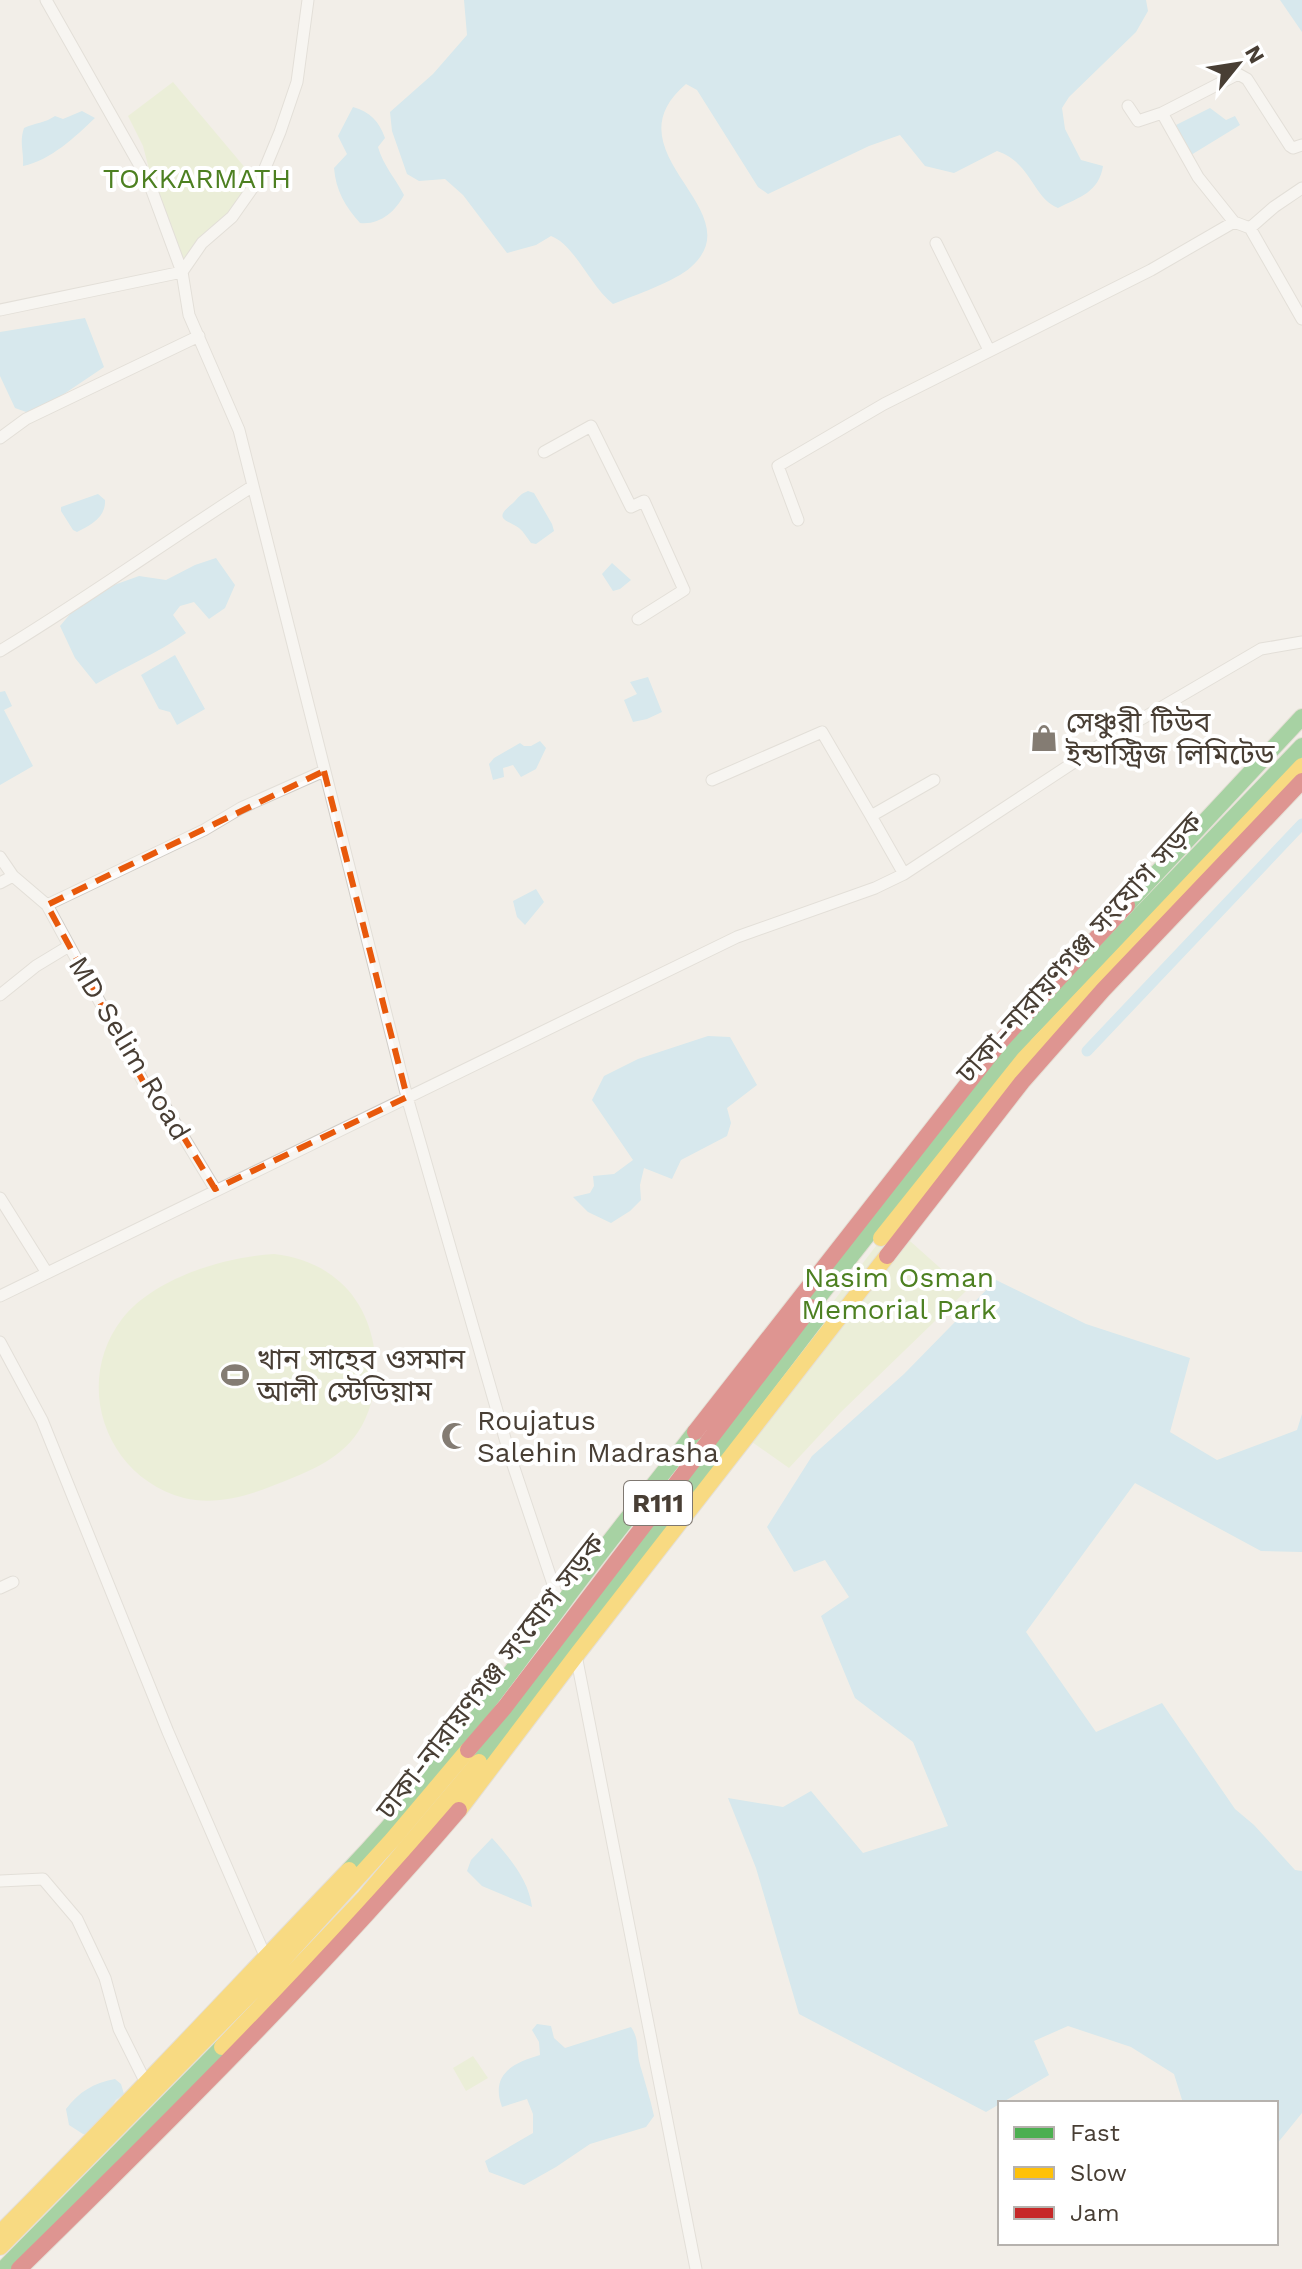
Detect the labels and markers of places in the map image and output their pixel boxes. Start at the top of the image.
place label: সেঞ্চুরী টিউব ইন্ডাস্ট্রিজ লিমিটেড [1065,706,1276,771]
shop icon: সেঞ্চুরী টিউব ইন্ডাস্ট্রিজ লিমিটেড [1029,723,1059,753]
place label: খান সাহেব ওসমান আলী স্টেডিয়াম [256,1343,466,1408]
sports icon: খান সাহেব ওসমান আলী স্টেডিয়াম [220,1360,250,1390]
place label: Roujatus Salehin Madrasha [477,1404,719,1469]
mosque icon: Roujatus Salehin Madrasha [440,1421,470,1451]

